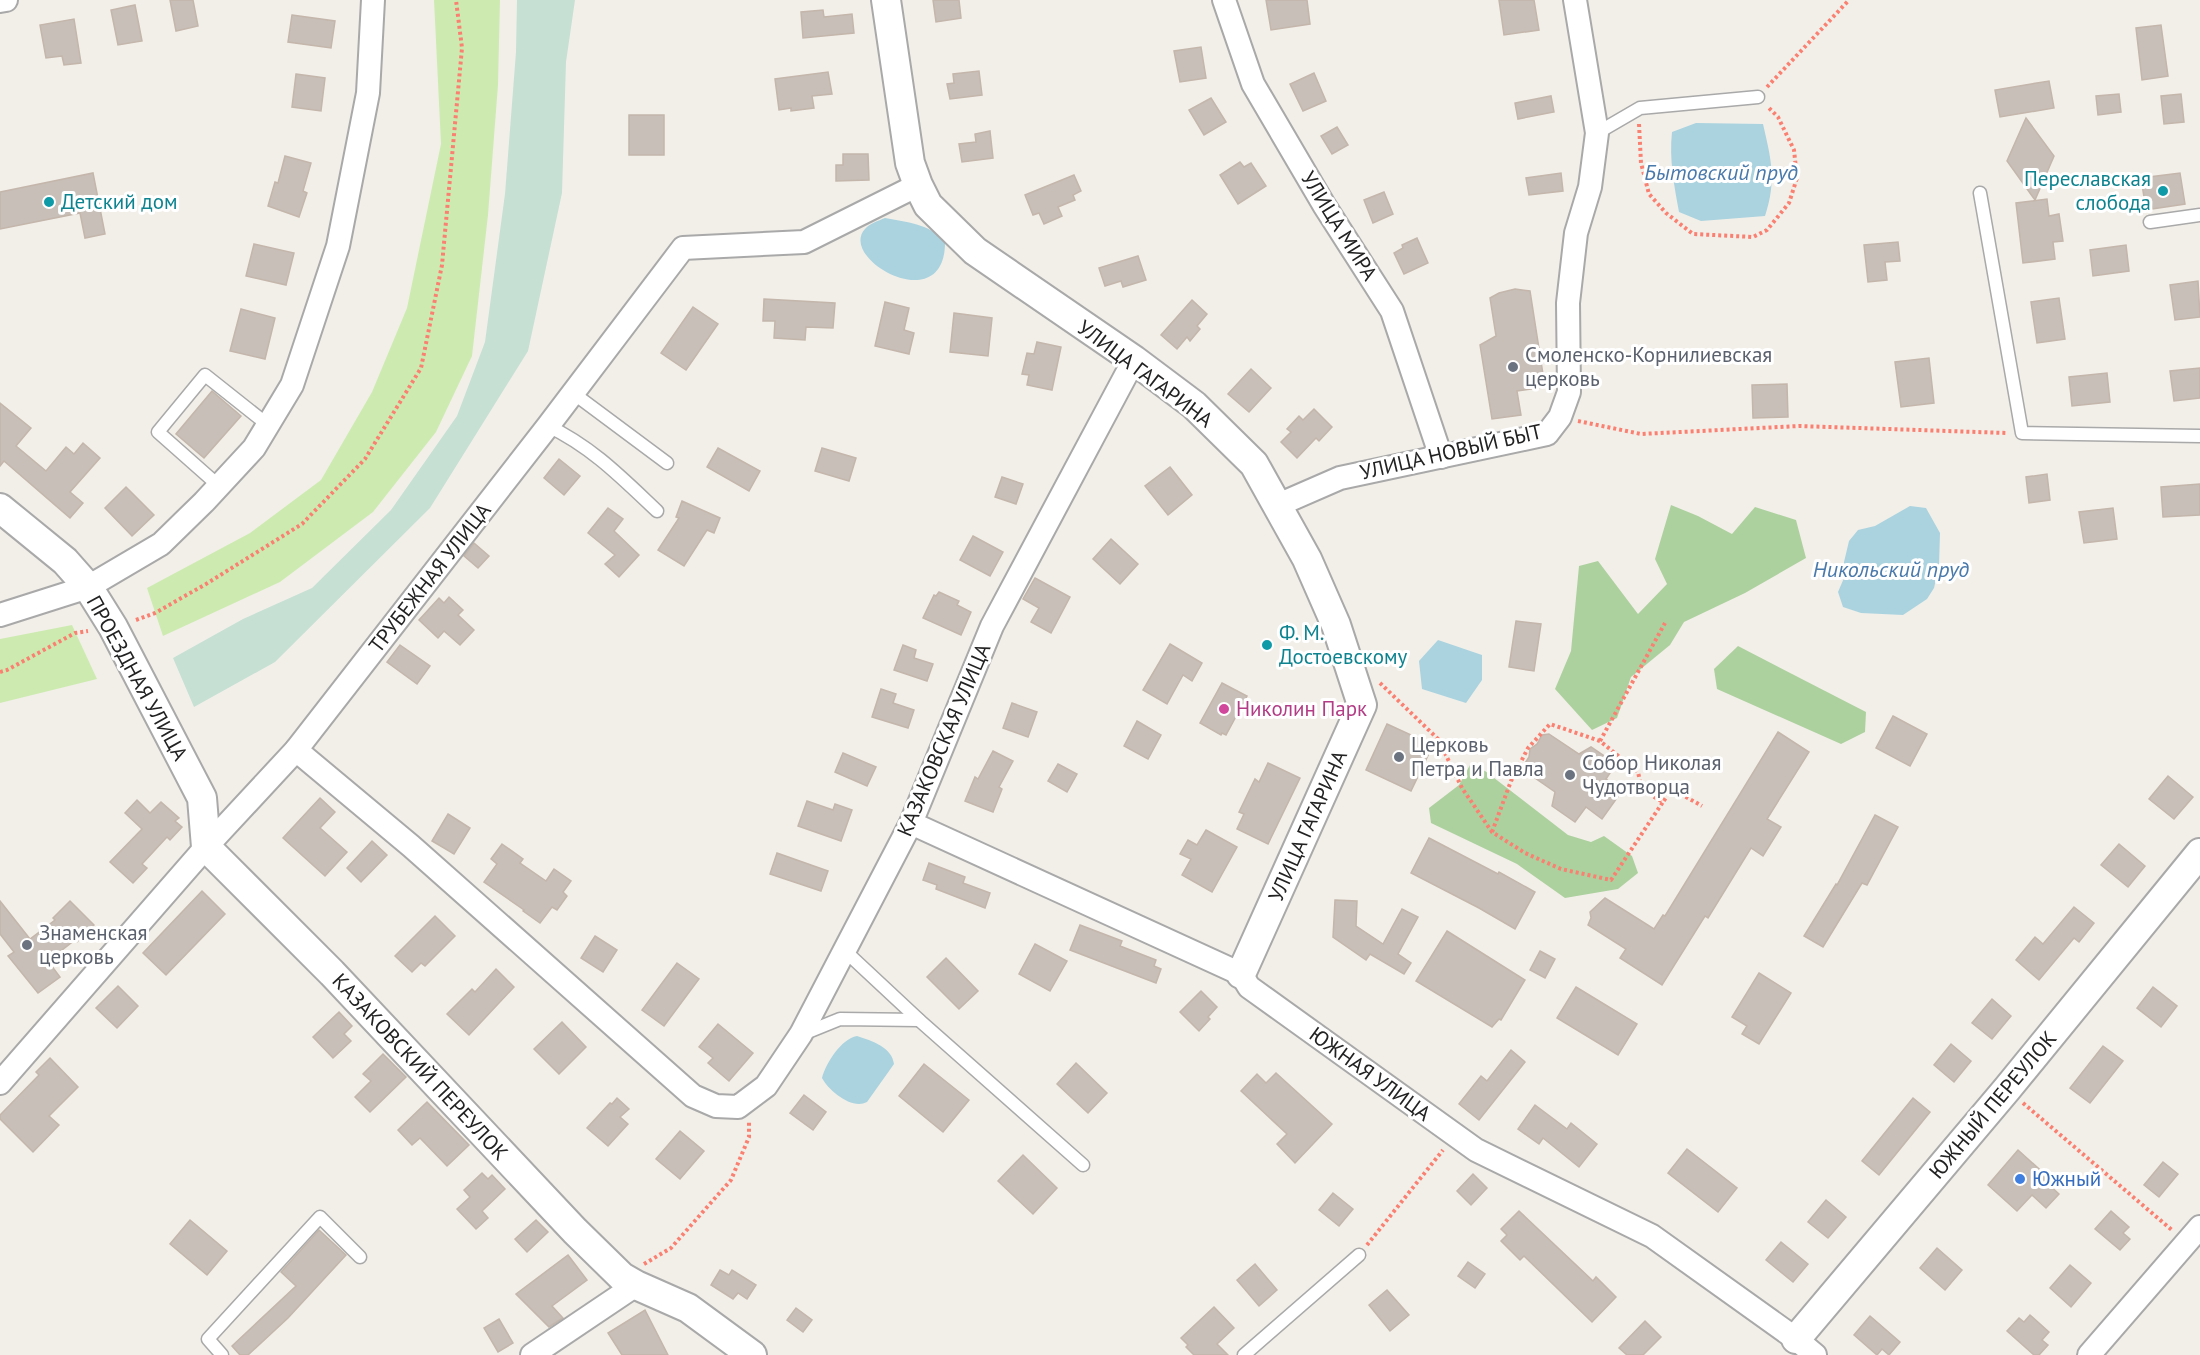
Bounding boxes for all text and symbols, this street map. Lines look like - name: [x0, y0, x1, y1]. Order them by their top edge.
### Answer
- water label: Бытовский пруд: [1644, 158, 1798, 186]
- place label: Переславская слобода: [2024, 165, 2151, 216]
- street label: УЛИЦА МИРА: [1295, 166, 1384, 286]
- marker: Переславская слобода: [2156, 184, 2170, 198]
- place label: Детский дом: [61, 188, 177, 215]
- marker: Детский дом: [42, 195, 56, 209]
- street label: УЛИЦА ГАГАРИНА: [1072, 314, 1219, 434]
- place label: Смоленско-Корнилиевская церковь: [1525, 341, 1772, 392]
- marker: Смоленско-Корнилиевская церковь: [1506, 360, 1520, 374]
- street label: УЛИЦА НОВЫЙ БЫТ: [1357, 417, 1545, 486]
- street label: ТРУБЕЖНАЯ УЛИЦА: [363, 497, 497, 658]
- water label: Никольский пруд: [1813, 555, 1969, 583]
- street label: ПРОЕЗДНАЯ УЛИЦА: [81, 590, 194, 766]
- place label: Ф. М. Достоевскому: [1279, 619, 1407, 670]
- marker: Ф. М. Достоевскому: [1260, 638, 1274, 652]
- street label: КАЗАКОВСКАЯ УЛИЦА: [891, 639, 997, 840]
- place label: Николин Парк: [1236, 695, 1367, 722]
- marker: Николин Парк: [1217, 702, 1231, 716]
- place label: Церковь Петра и Павла: [1411, 731, 1544, 782]
- street label: УЛИЦА ГАГАРИНА: [1262, 745, 1353, 906]
- place label: Собор Николая Чудотворца: [1582, 749, 1721, 800]
- marker: Церковь Петра и Павла: [1392, 750, 1406, 764]
- marker: Собор Николая Чудотворца: [1563, 768, 1577, 782]
- place label: Знаменская церковь: [39, 919, 148, 970]
- marker: Знаменская церковь: [20, 938, 34, 952]
- street label: КАЗАКОВСКИЙ ПЕРЕУЛОК: [327, 967, 514, 1166]
- street label: ЮЖНАЯ УЛИЦА: [1304, 1020, 1437, 1127]
- street label: ЮЖНЫЙ ПЕРЕУЛОК: [1923, 1025, 2062, 1184]
- place label: Южный: [2032, 1165, 2101, 1192]
- marker: Южный: [2013, 1172, 2027, 1186]

